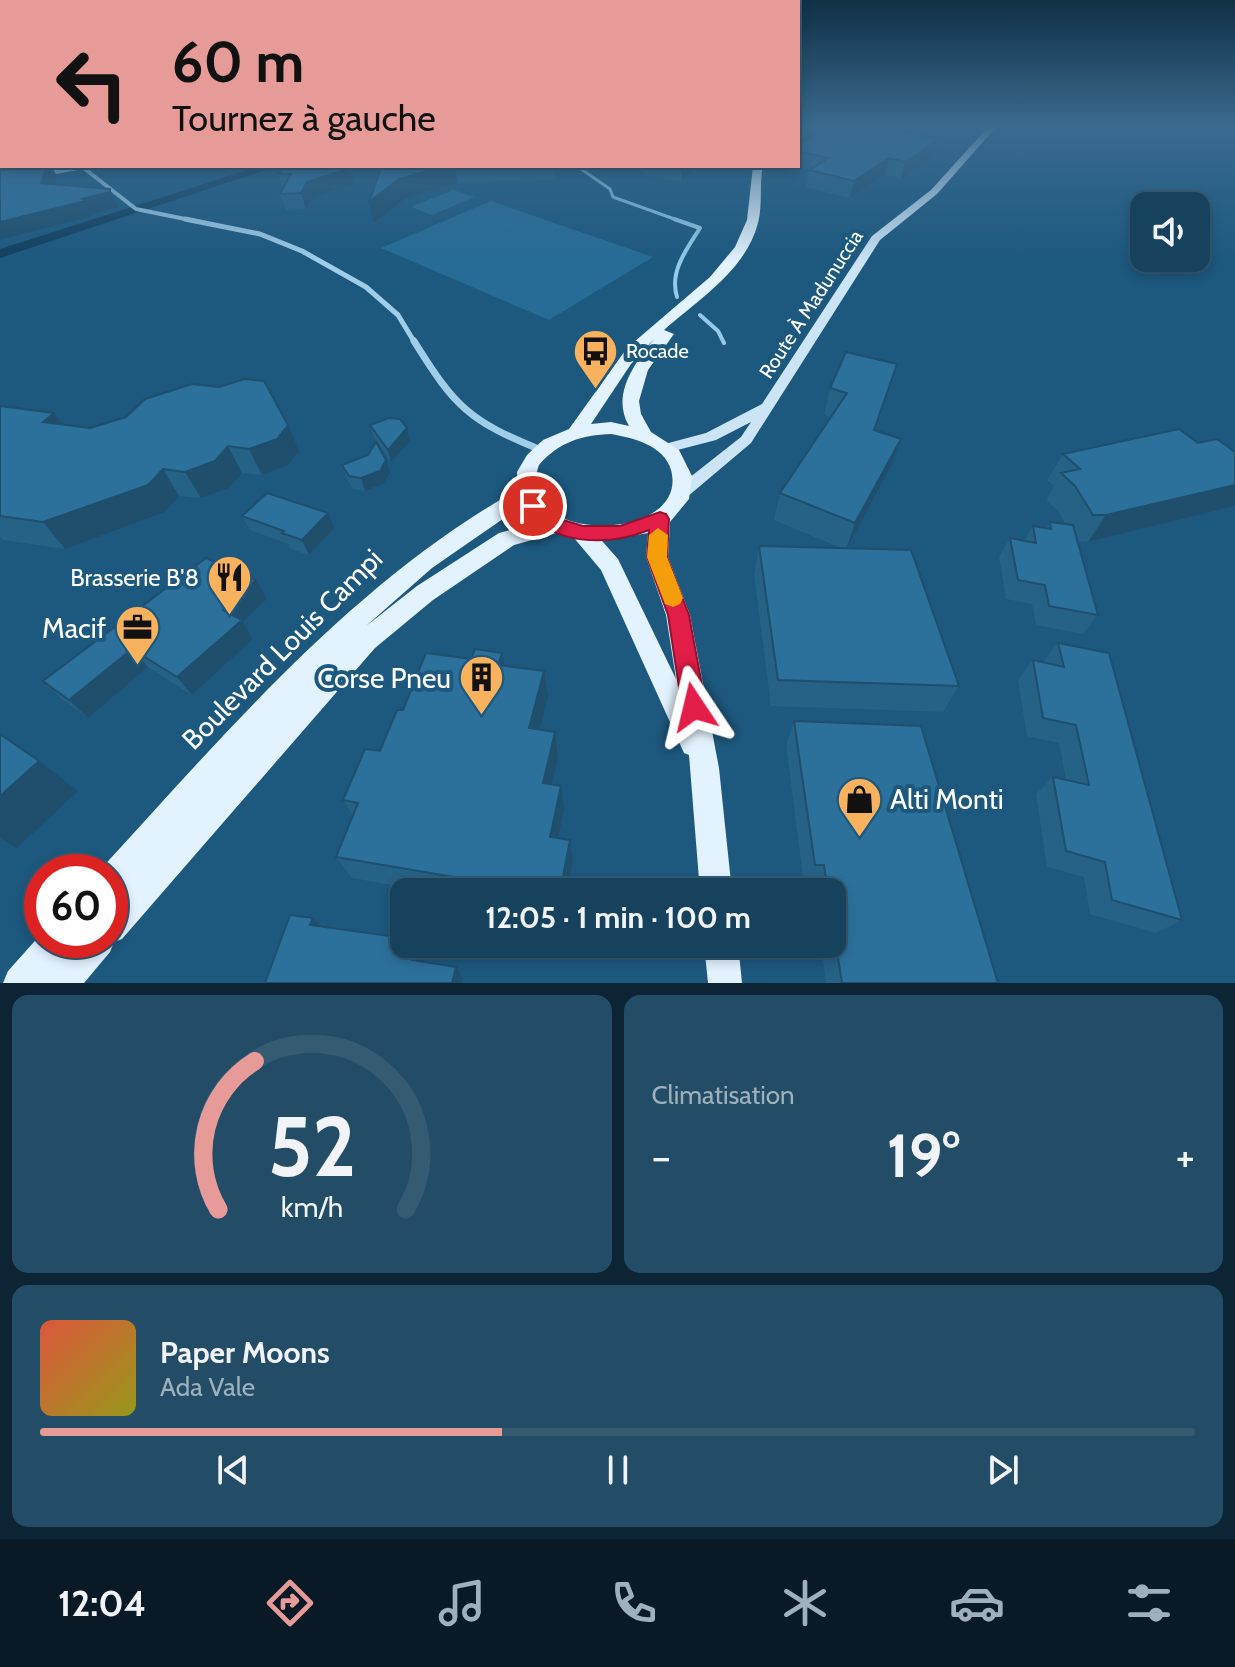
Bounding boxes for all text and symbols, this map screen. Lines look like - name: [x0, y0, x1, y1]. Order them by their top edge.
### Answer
- text: 60 m: [172, 28, 304, 96]
- icon: left: [40, 32, 144, 136]
- text: Tournez à gauche: [172, 96, 436, 140]
- map controls: [1130, 192, 1210, 272]
- button: sound: [1130, 192, 1210, 272]
- street label: Route À Madunuccia: [754, 225, 868, 383]
- bus stop icon: Rocade: [571, 327, 619, 390]
- place label: Rocade: [626, 339, 689, 363]
- pin: [499, 472, 567, 540]
- icon: arrive: [511, 484, 555, 528]
- street label: Boulevard Louis Campi: [175, 542, 389, 756]
- restaurant icon: Brasserie B'8: [206, 553, 254, 616]
- place label: Brasserie B'8: [70, 563, 199, 592]
- office icon: Macif: [113, 604, 161, 667]
- place label: Macif: [42, 611, 106, 645]
- building icon: Corse Pneu: [458, 654, 506, 717]
- place label: Corse Pneu: [317, 661, 451, 695]
- position arrow: [652, 665, 736, 749]
- shop icon: Alti Monti: [835, 775, 883, 838]
- place label: Alti Monti: [890, 782, 1004, 816]
- speed limit sign: 60: [24, 854, 128, 958]
- text: 12:05 · 1 min · 100 m: [485, 899, 751, 936]
- text: Climatisation: [652, 1079, 795, 1111]
- text: 52: [267, 1096, 356, 1197]
- text: 19°: [887, 1119, 960, 1192]
- text: −: [652, 1130, 671, 1183]
- text: +: [1176, 1130, 1195, 1183]
- text: km/h: [280, 1189, 343, 1224]
- text: Paper Moons: [160, 1334, 330, 1371]
- text: Ada Vale: [160, 1371, 255, 1403]
- icon: previous: [211, 1448, 255, 1492]
- icon: pause: [596, 1448, 640, 1492]
- icon: next: [981, 1448, 1025, 1492]
- icon: directions: [262, 1575, 318, 1631]
- icon: music: [434, 1575, 490, 1631]
- icon: phone: [606, 1575, 662, 1631]
- icon: climate: [777, 1575, 833, 1631]
- icon: car: [949, 1575, 1005, 1631]
- icon: filters: [1121, 1575, 1177, 1631]
- text: 12:04: [58, 1581, 146, 1625]

